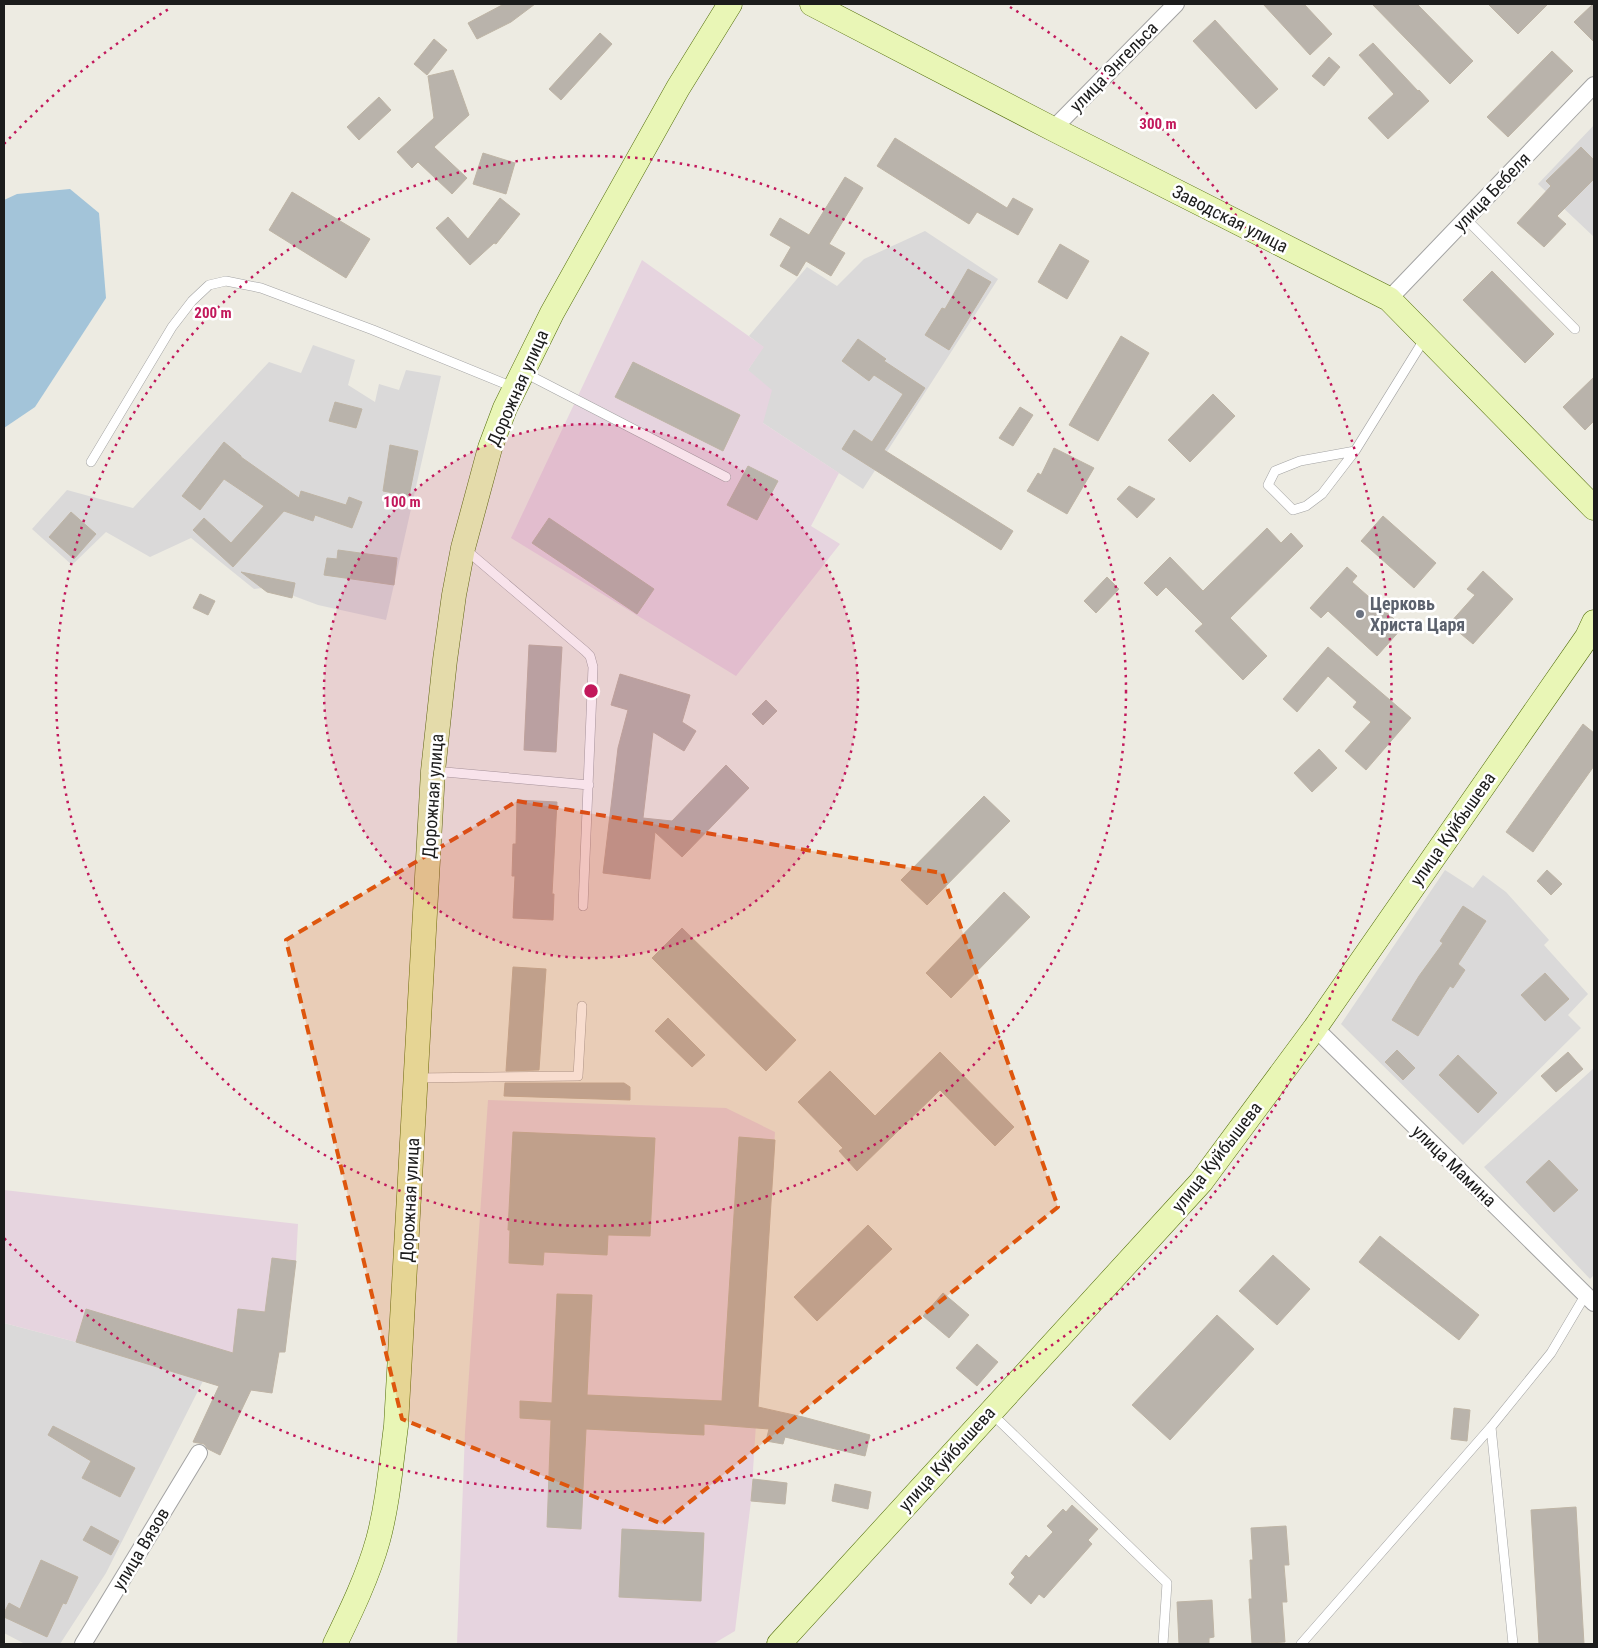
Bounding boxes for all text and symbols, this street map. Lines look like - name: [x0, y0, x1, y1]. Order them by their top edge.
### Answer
- street label: улица Энгельса: [1065, 17, 1162, 116]
- text: 300 m: [1139, 115, 1177, 133]
- street label: улица Бебеля: [1449, 148, 1534, 235]
- street label: Заводская улица: [1169, 180, 1292, 257]
- text: 200 m: [194, 304, 232, 322]
- street label: Дорожная улица: [483, 327, 552, 449]
- text: 100 m: [383, 493, 421, 511]
- place label: Церковь Христа Царя: [1370, 593, 1465, 635]
- marker: Церковь Христа Царя: [1354, 608, 1366, 620]
- centre of rings: [582, 682, 600, 700]
- street label: Дорожная улица: [418, 733, 447, 859]
- street label: улица Куйбышева: [1406, 768, 1500, 890]
- street label: улица Куйбышева: [1167, 1097, 1266, 1216]
- street label: улица Мамина: [1408, 1120, 1501, 1211]
- street label: Дорожная улица: [396, 1137, 423, 1263]
- street label: улица Куйбышева: [894, 1402, 999, 1515]
- street label: улица Вязов: [108, 1504, 173, 1594]

